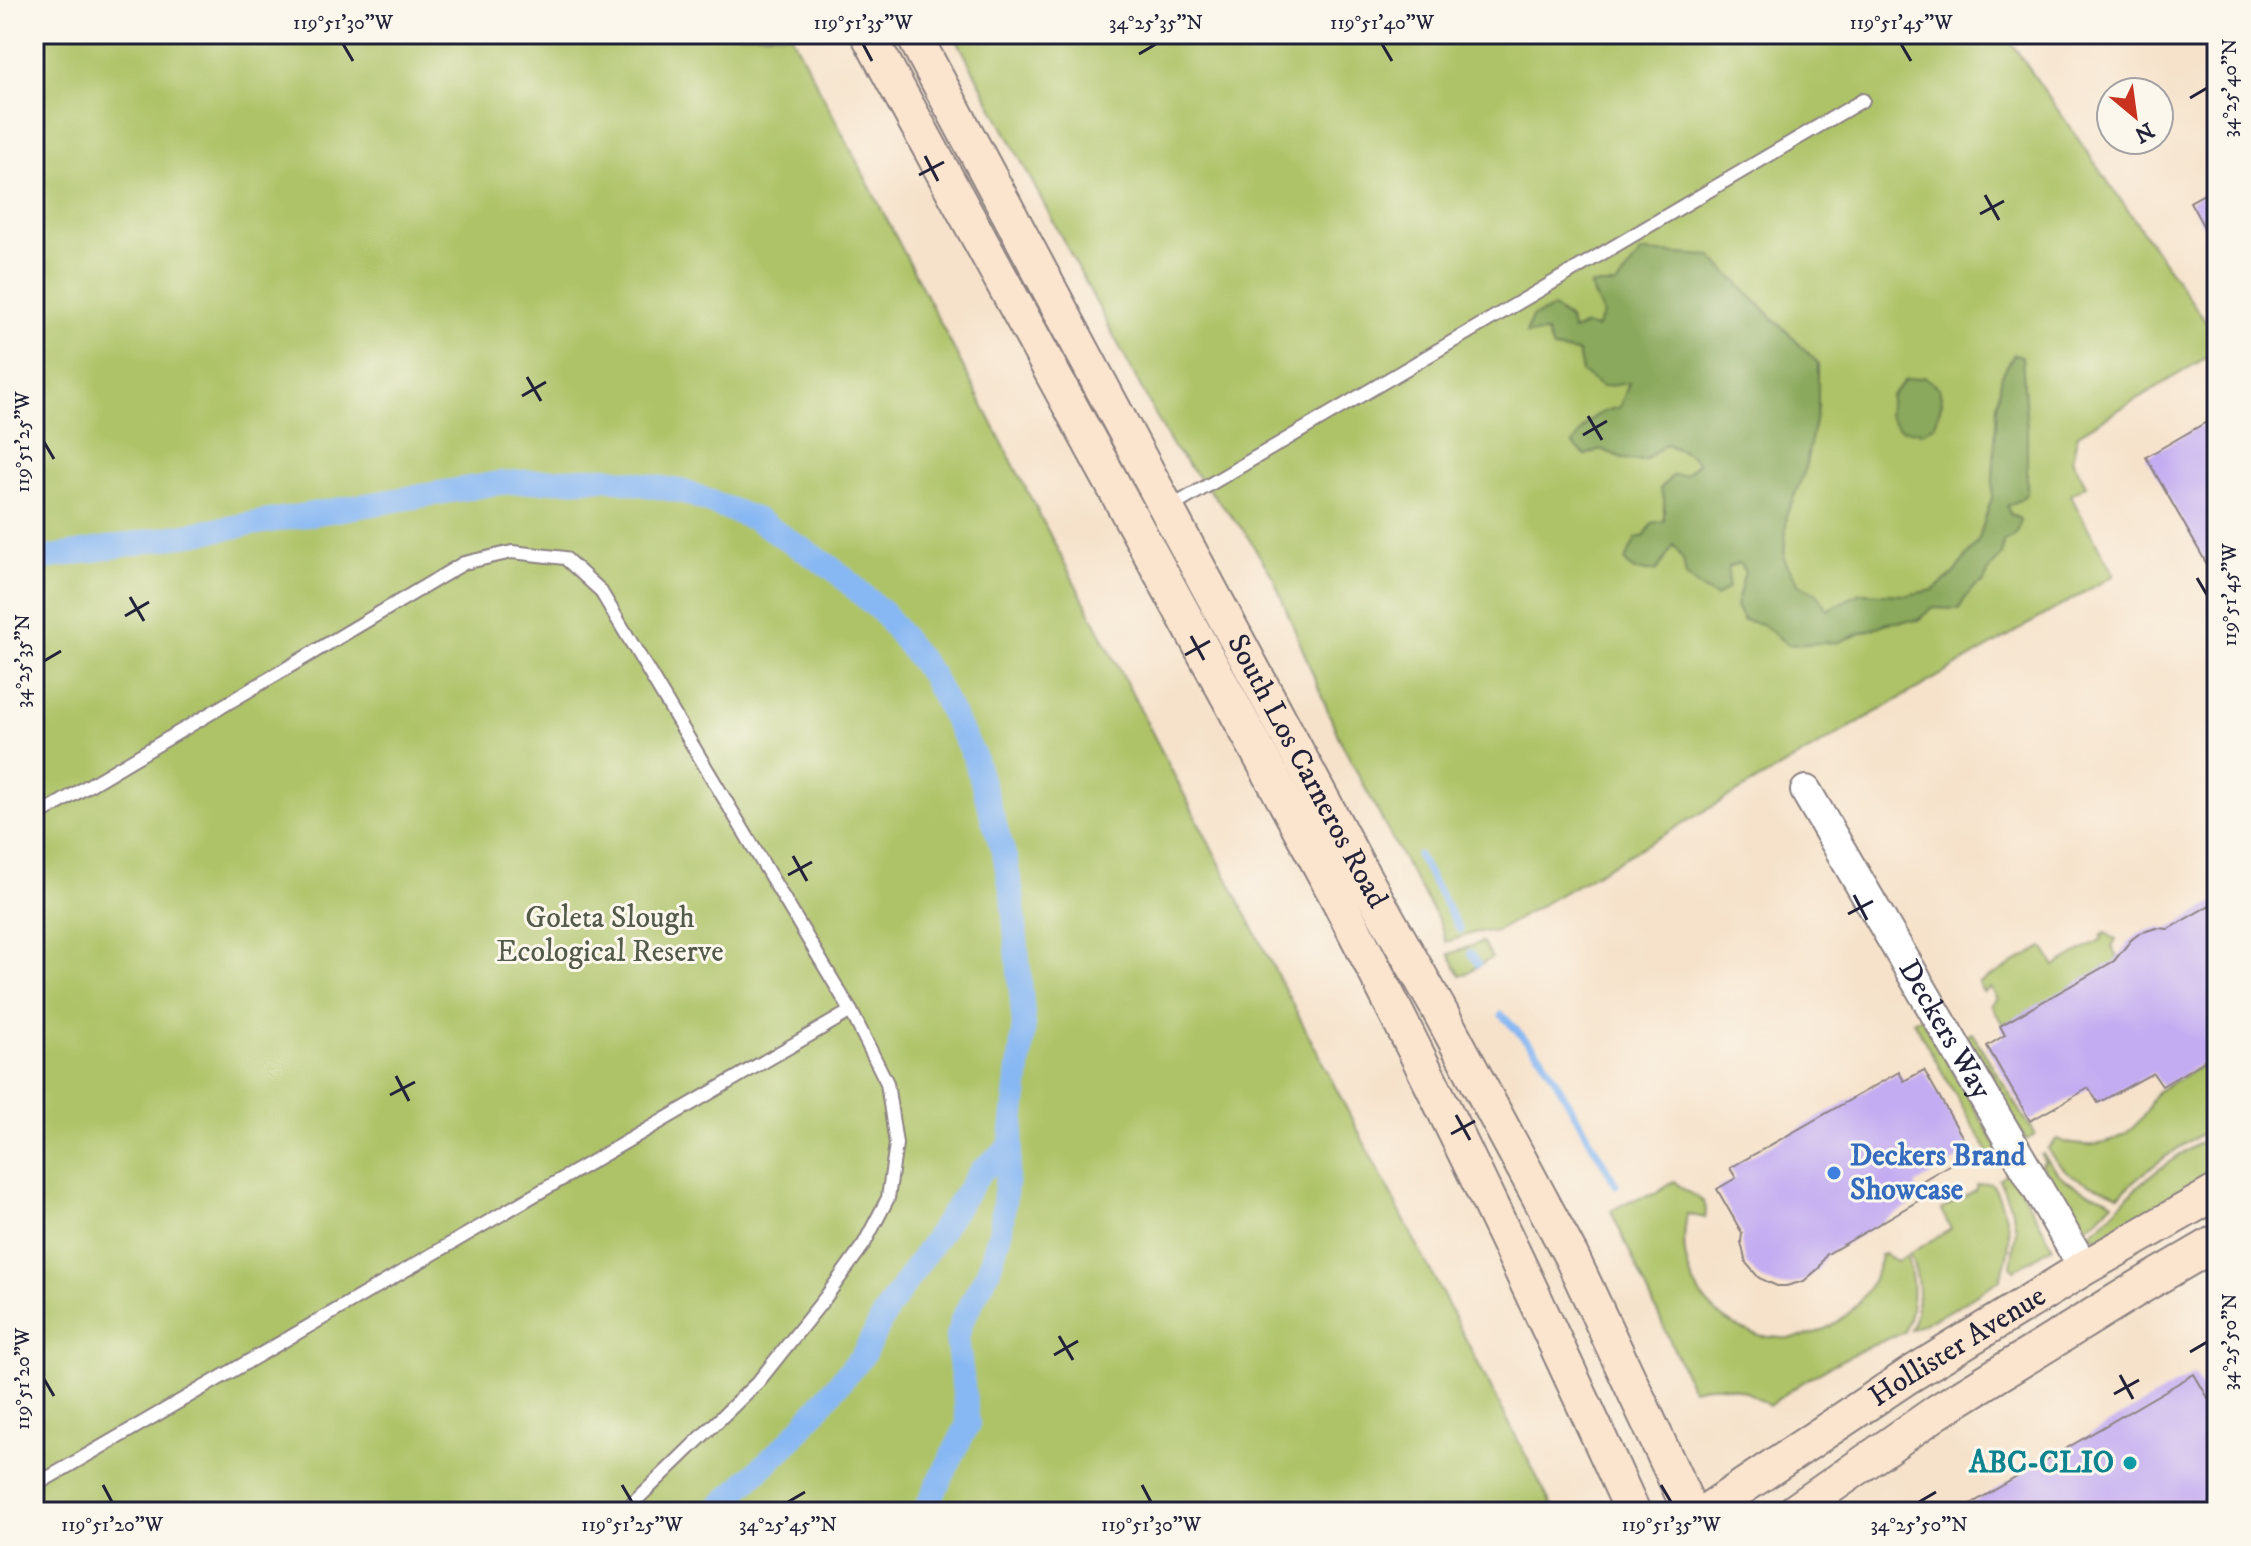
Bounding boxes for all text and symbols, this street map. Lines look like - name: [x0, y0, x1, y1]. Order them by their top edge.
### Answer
- text: 119°51'30"W: [293, 11, 394, 36]
- text: 119°51'35"W: [813, 11, 913, 36]
- text: 34°25'35"N: [1109, 11, 1203, 36]
- text: 119°51'40"W: [1330, 11, 1435, 36]
- text: 119°51'45"W: [1850, 11, 1953, 36]
- text: 34°25'40"N: [2218, 39, 2243, 137]
- north arrow: [2095, 76, 2175, 156]
- text: N: [2130, 116, 2158, 148]
- text: 119°51'25"W: [11, 391, 36, 493]
- text: 119°51'45"W: [2218, 543, 2243, 646]
- text: 34°25'35"N: [11, 614, 36, 708]
- street label: South Los Carneros Road: [1219, 628, 1396, 915]
- park label: Goleta Slough Ecological Reserve: [496, 900, 724, 971]
- street label: Deckers Way: [1890, 953, 2000, 1106]
- place label: Deckers Brand Showcase: [1850, 1138, 2027, 1209]
- marker: Deckers Brand Showcase: [1825, 1164, 1843, 1182]
- street label: Hollister Avenue: [1862, 1277, 2053, 1415]
- text: 34°25'50"N: [2218, 1293, 2243, 1391]
- text: 119°51'20"W: [11, 1327, 36, 1430]
- place label: ABC-CLIO: [1968, 1445, 2114, 1482]
- marker: ABC-CLIO: [2121, 1454, 2139, 1472]
- text: 119°51'20"W: [61, 1513, 164, 1538]
- text: 119°51'25"W: [581, 1513, 683, 1538]
- text: 34°25'45"N: [739, 1513, 837, 1538]
- text: 119°51'30"W: [1101, 1513, 1202, 1538]
- text: 119°51'35"W: [1621, 1513, 1721, 1538]
- text: 34°25'50"N: [1870, 1513, 1968, 1538]

